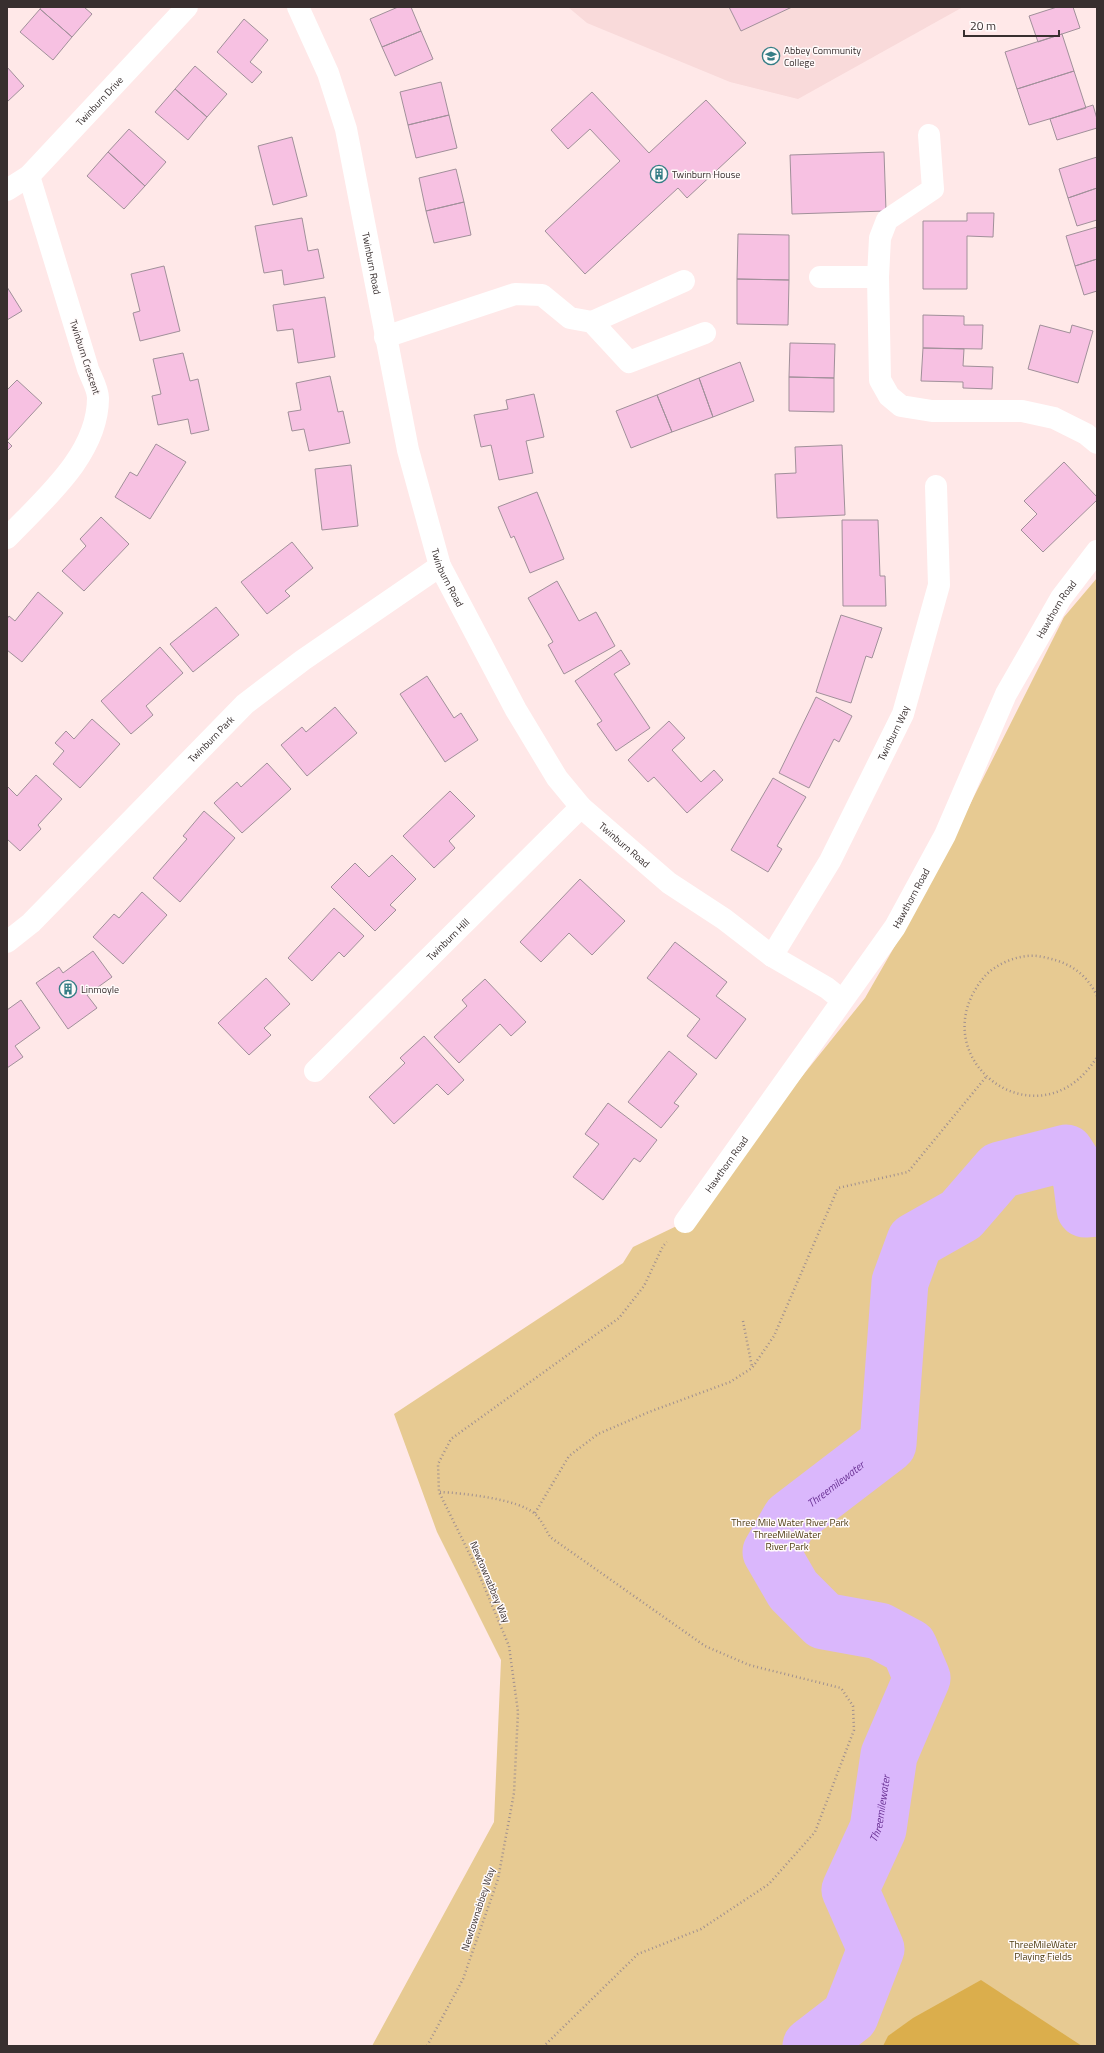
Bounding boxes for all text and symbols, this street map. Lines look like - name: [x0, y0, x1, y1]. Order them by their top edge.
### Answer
- scale bar: [964, 12, 1059, 38]
- text: 20 m: [970, 16, 996, 35]
- place label: Abbey Community College: [784, 43, 861, 70]
- school or university icon: Abbey Community College: [761, 46, 781, 66]
- street label: Twinburn Drive: [72, 73, 126, 129]
- building icon: Twinburn House: [649, 164, 669, 184]
- place label: Twinburn House: [672, 167, 740, 182]
- street label: Twinburn Road: [359, 231, 385, 296]
- street label: Twinburn Crescent: [66, 318, 104, 397]
- street label: Twinburn Road: [428, 547, 468, 609]
- street label: Hawthorn Road: [1032, 577, 1080, 641]
- street label: Twinburn Way: [873, 704, 913, 763]
- street label: Twinburn Park: [184, 712, 238, 766]
- street label: Twinburn Road: [596, 818, 653, 871]
- street label: Hawthorn Road: [888, 865, 933, 931]
- street label: Twinburn Hill: [423, 915, 473, 964]
- building icon: Linmoyle: [58, 979, 78, 999]
- place label: Linmoyle: [81, 982, 119, 997]
- street label: Hawthorn Road: [701, 1133, 752, 1196]
- water label: Threemilewater: [804, 1456, 869, 1511]
- park label: Three Mile Water River Park: [731, 1515, 849, 1530]
- park label: ThreeMileWater River Park: [753, 1527, 821, 1554]
- street label: Newtownabbey Way: [466, 1539, 514, 1625]
- water label: Threemilewater: [865, 1773, 894, 1845]
- street label: Newtownabbey Way: [457, 1865, 499, 1953]
- park label: ThreeMileWater Playing Fields: [1009, 1937, 1077, 1964]

